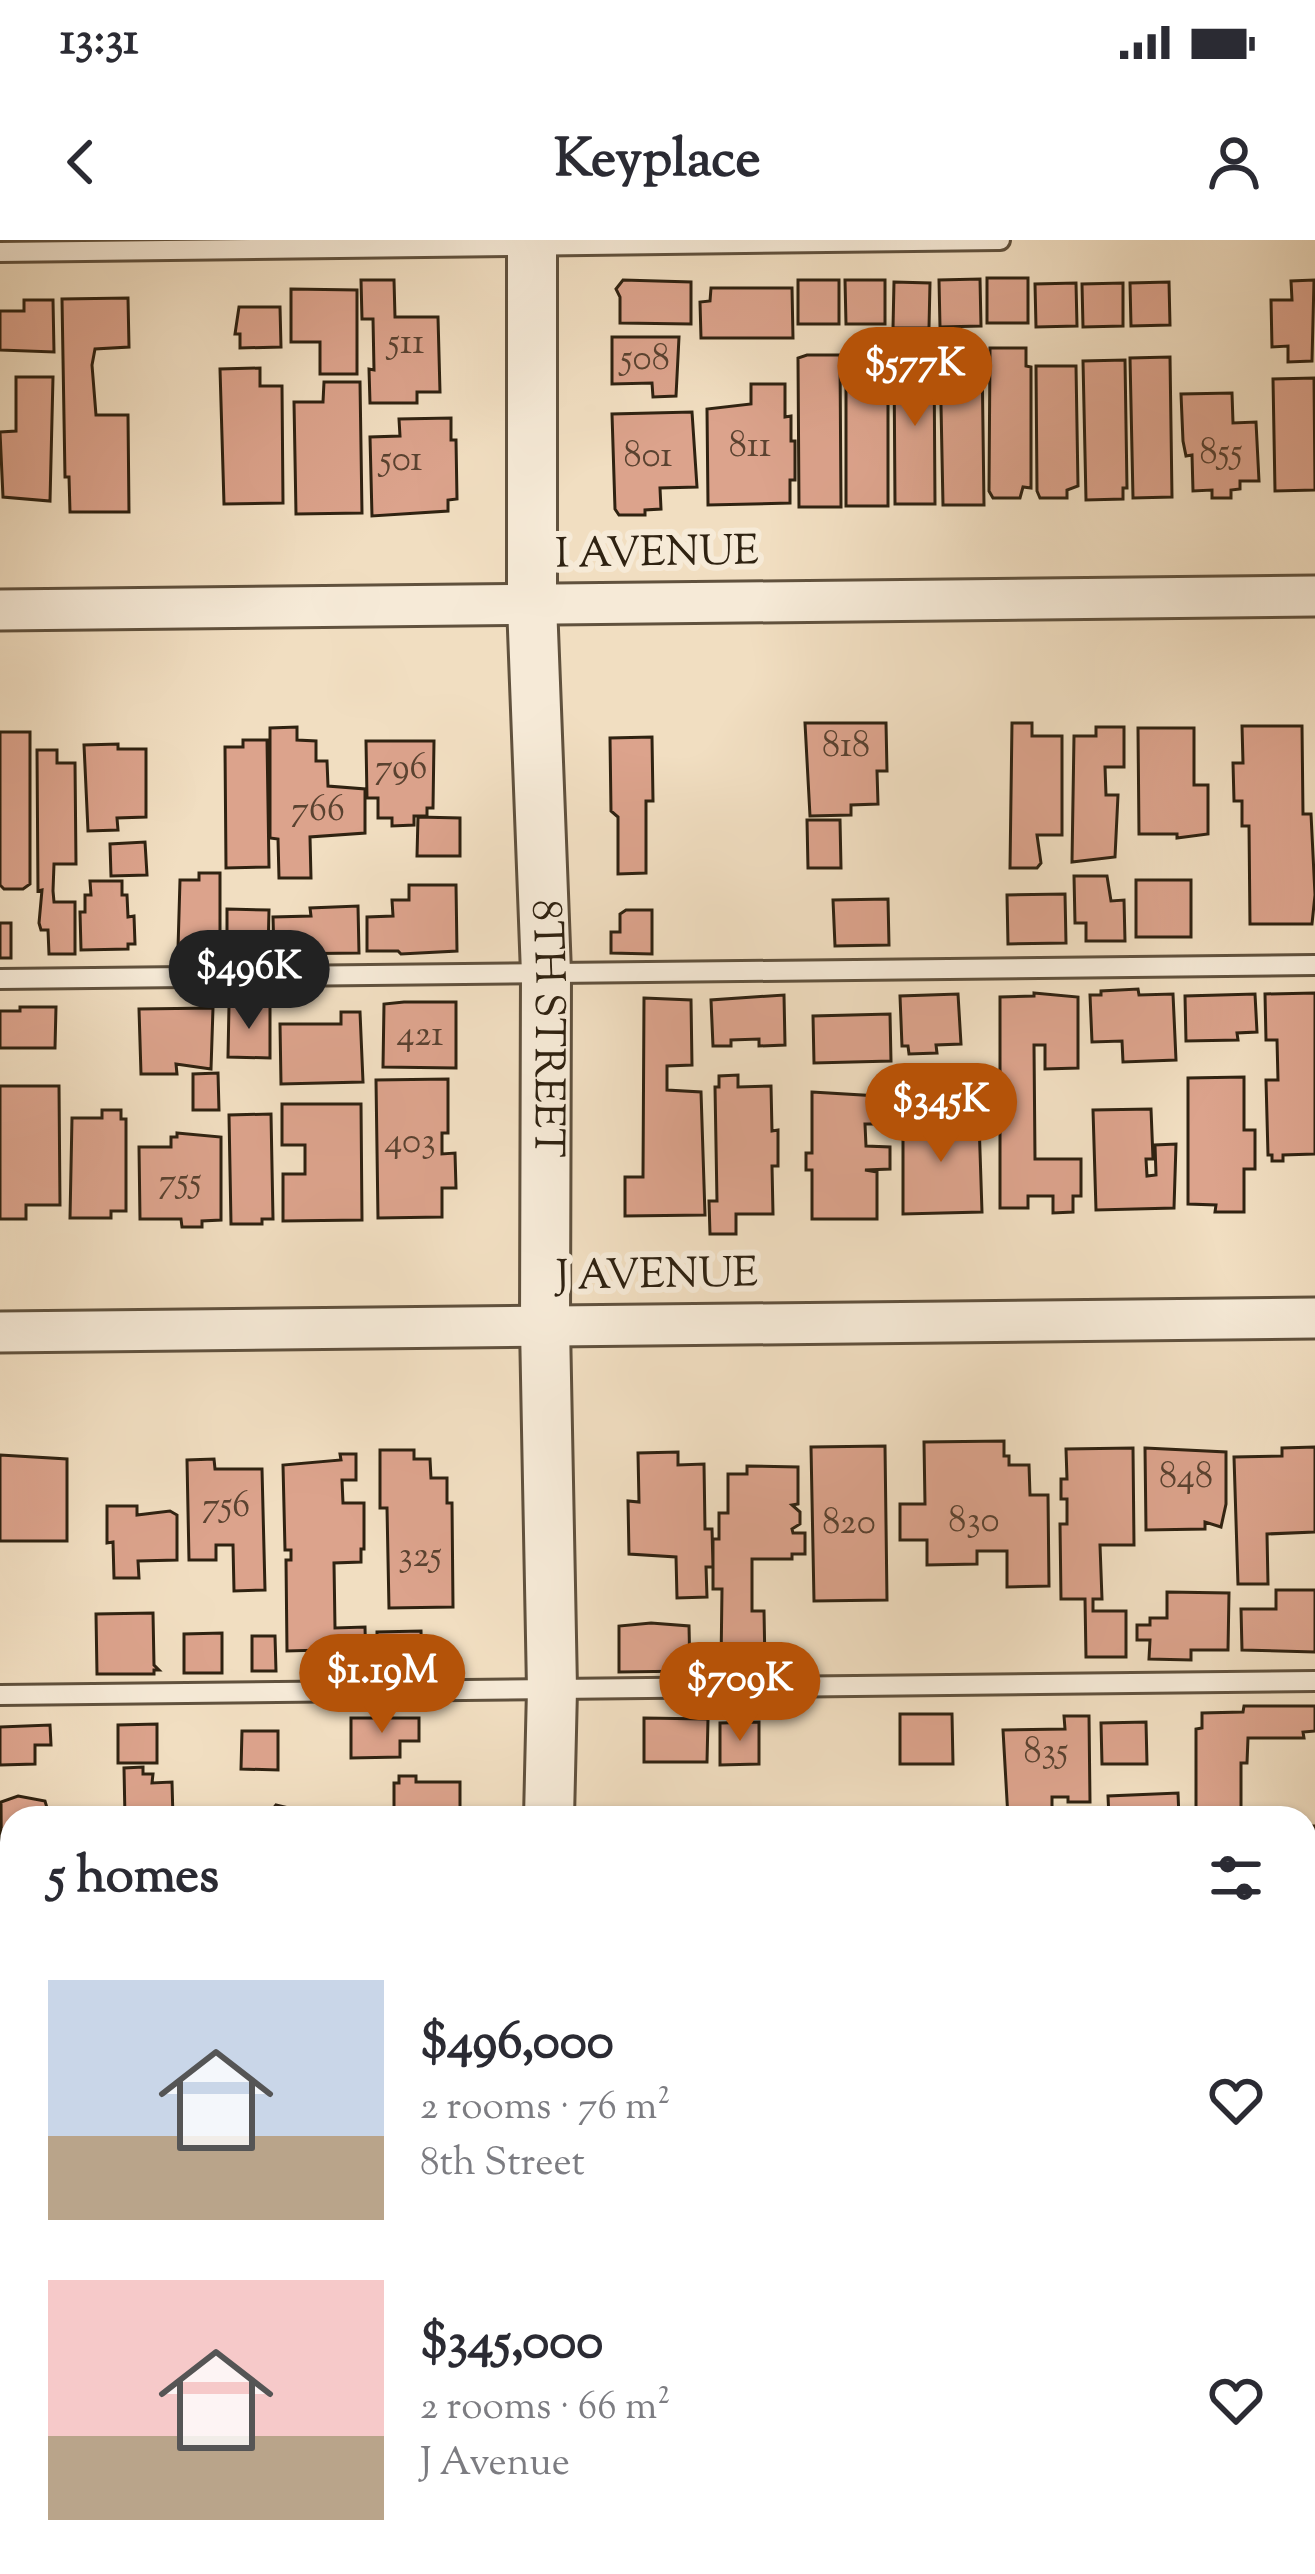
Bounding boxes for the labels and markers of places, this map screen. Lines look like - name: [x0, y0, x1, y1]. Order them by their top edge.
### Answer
- pin: $577K: [831, 327, 999, 429]
- pin: $496K: [165, 930, 333, 1032]
- pin: $345K: [857, 1063, 1025, 1165]
- pin: $1.19M: [284, 1634, 480, 1736]
- pin: $709K: [656, 1642, 824, 1744]

